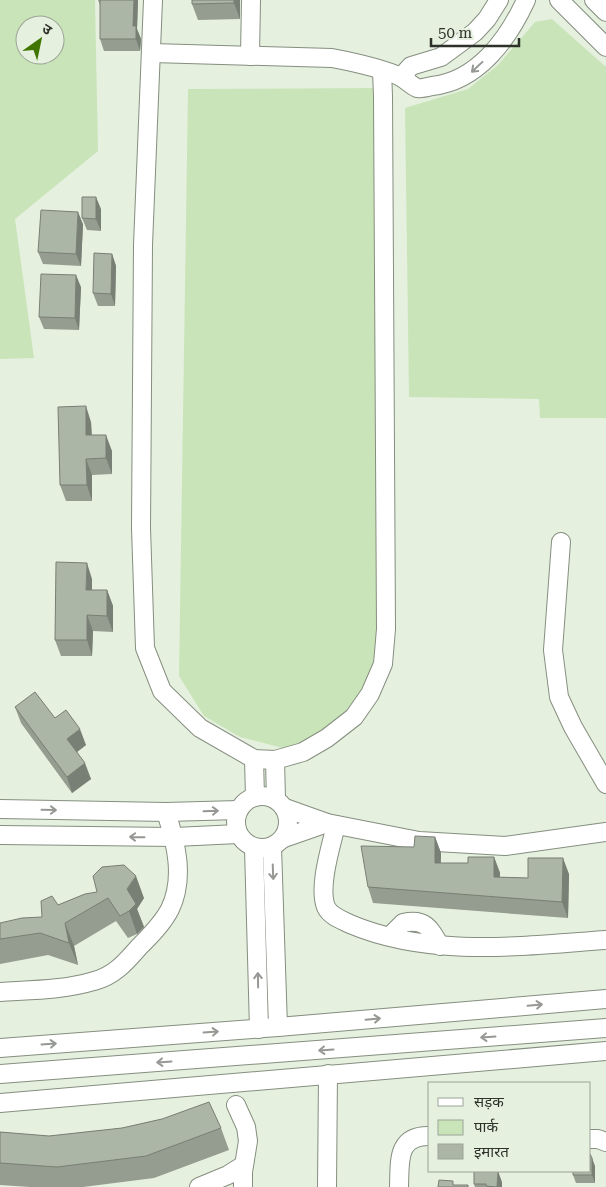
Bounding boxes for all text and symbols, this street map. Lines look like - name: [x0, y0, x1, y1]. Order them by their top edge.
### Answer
- north arrow: [15, 15, 65, 65]
- scale bar: [431, 15, 518, 47]
- text: उ: [39, 20, 56, 38]
- text: 50 m: [438, 24, 473, 42]
- one-way arrow: [471, 61, 484, 73]
- one-way arrow: [40, 805, 56, 815]
- one-way arrow: [202, 806, 219, 816]
- one-way arrow: [129, 832, 146, 842]
- one-way arrow: [268, 864, 277, 880]
- one-way arrow: [253, 972, 262, 988]
- one-way arrow: [526, 1000, 542, 1010]
- one-way arrow: [364, 1014, 380, 1024]
- one-way arrow: [202, 1028, 218, 1037]
- one-way arrow: [480, 1032, 496, 1042]
- one-way arrow: [40, 1040, 56, 1049]
- one-way arrow: [318, 1045, 334, 1054]
- one-way arrow: [156, 1058, 172, 1067]
- legend: [428, 1082, 591, 1172]
- text: सड़क: [474, 1093, 504, 1111]
- text: पार्क: [474, 1118, 498, 1136]
- text: इमारत: [474, 1143, 509, 1161]

